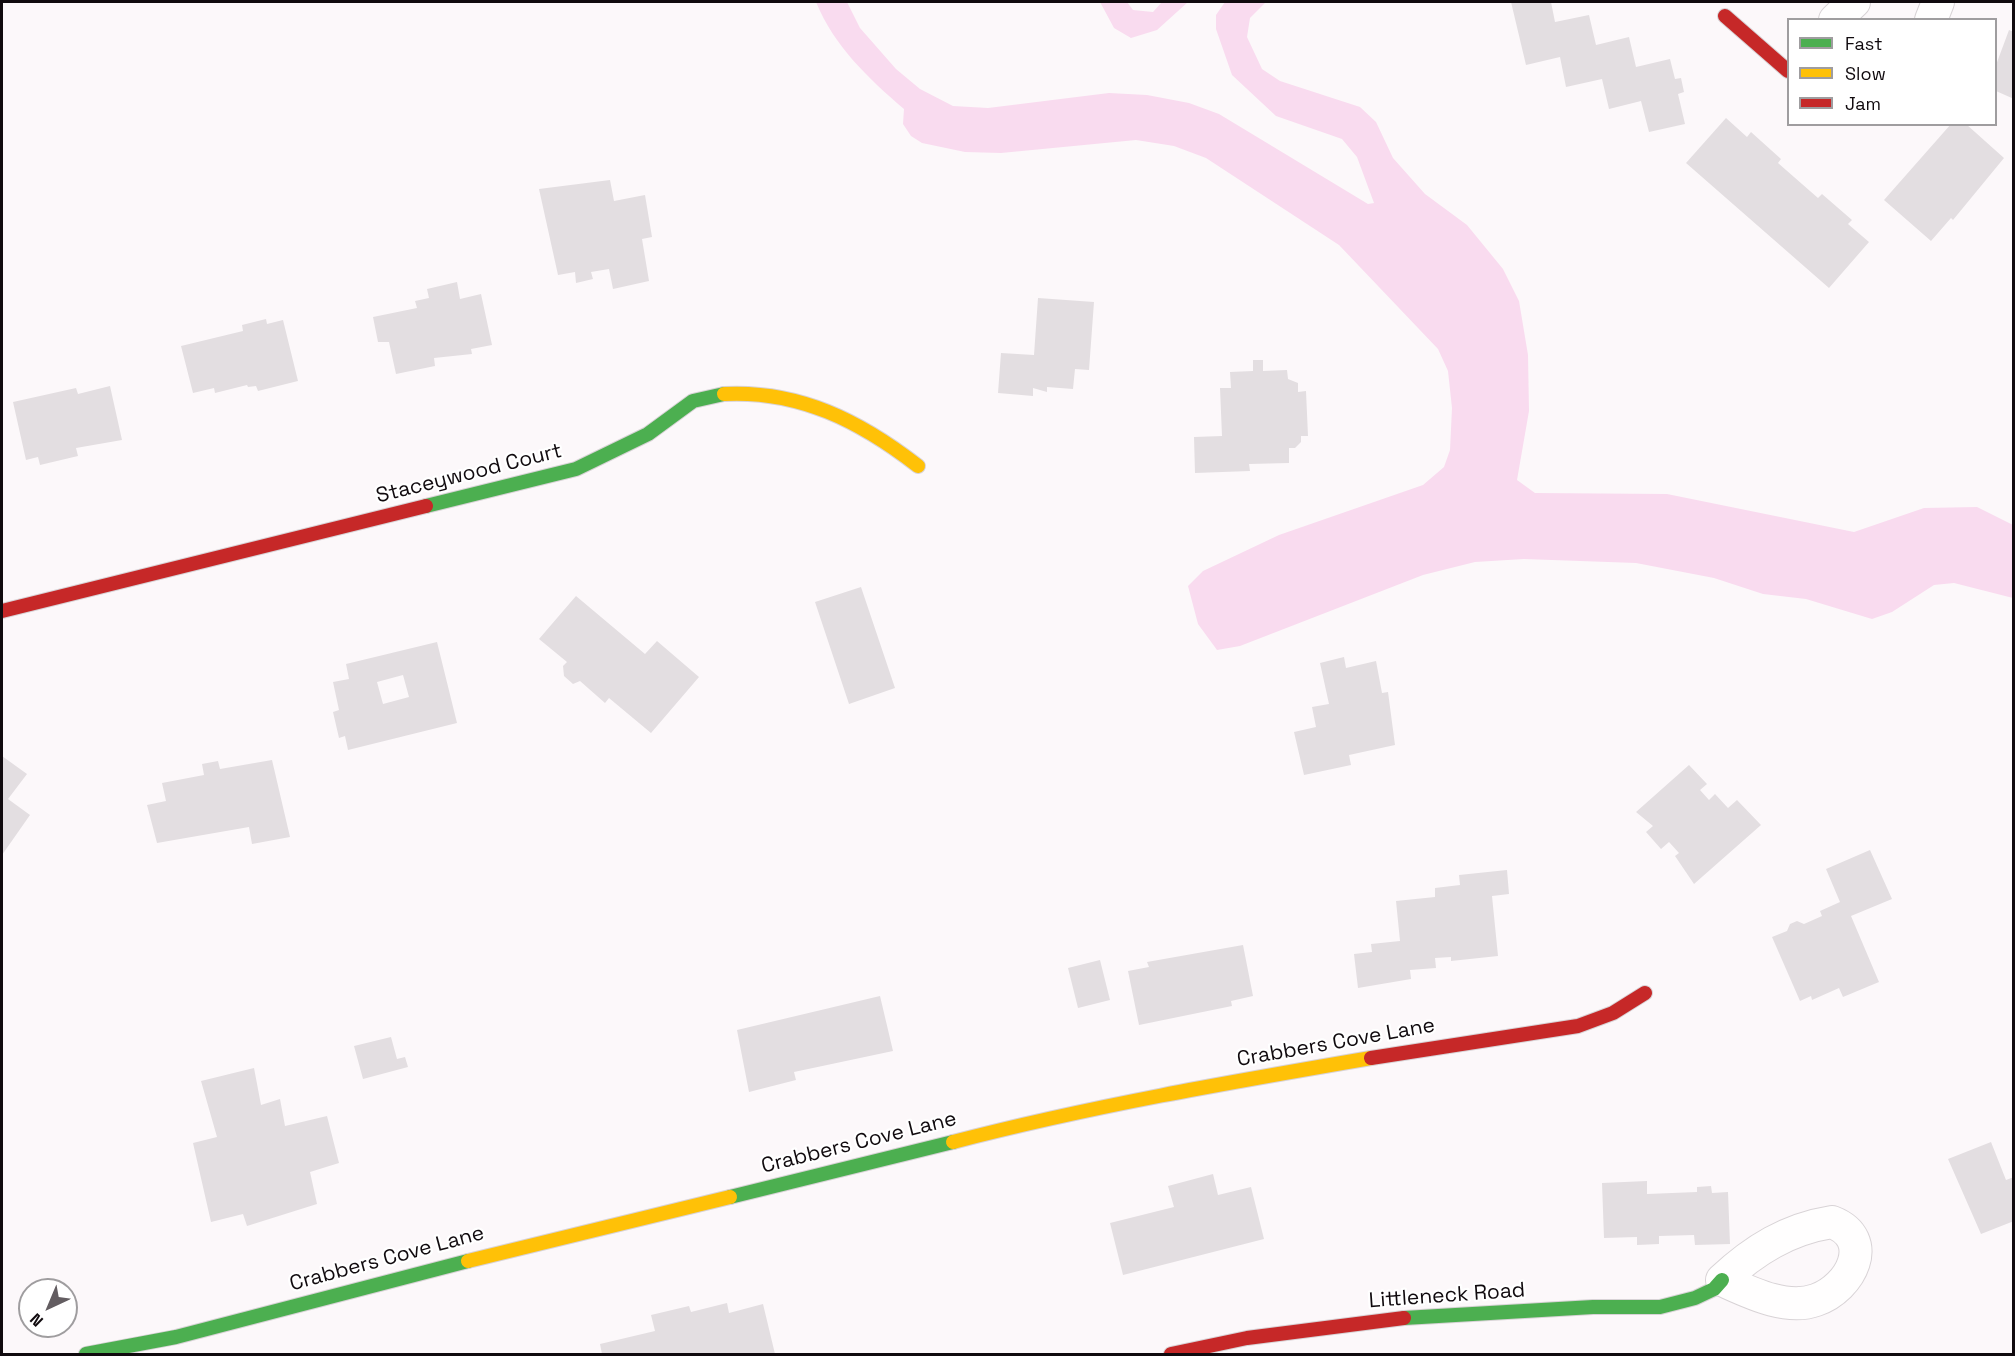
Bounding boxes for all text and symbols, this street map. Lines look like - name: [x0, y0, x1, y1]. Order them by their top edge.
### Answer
- legend: [1787, 18, 1997, 126]
- text: Fast: [1845, 32, 1882, 55]
- text: Slow: [1845, 62, 1886, 85]
- text: Jam: [1845, 92, 1881, 115]
- street label: Staceywood Court: [374, 439, 564, 509]
- street label: Crabbers Cove Lane: [1235, 1013, 1437, 1073]
- street label: Crabbers Cove Lane: [759, 1107, 959, 1179]
- street label: Crabbers Cove Lane: [287, 1221, 487, 1297]
- north arrow: [18, 1278, 78, 1338]
- street label: Littleneck Road: [1368, 1278, 1526, 1314]
- text: N: [25, 1309, 48, 1331]

